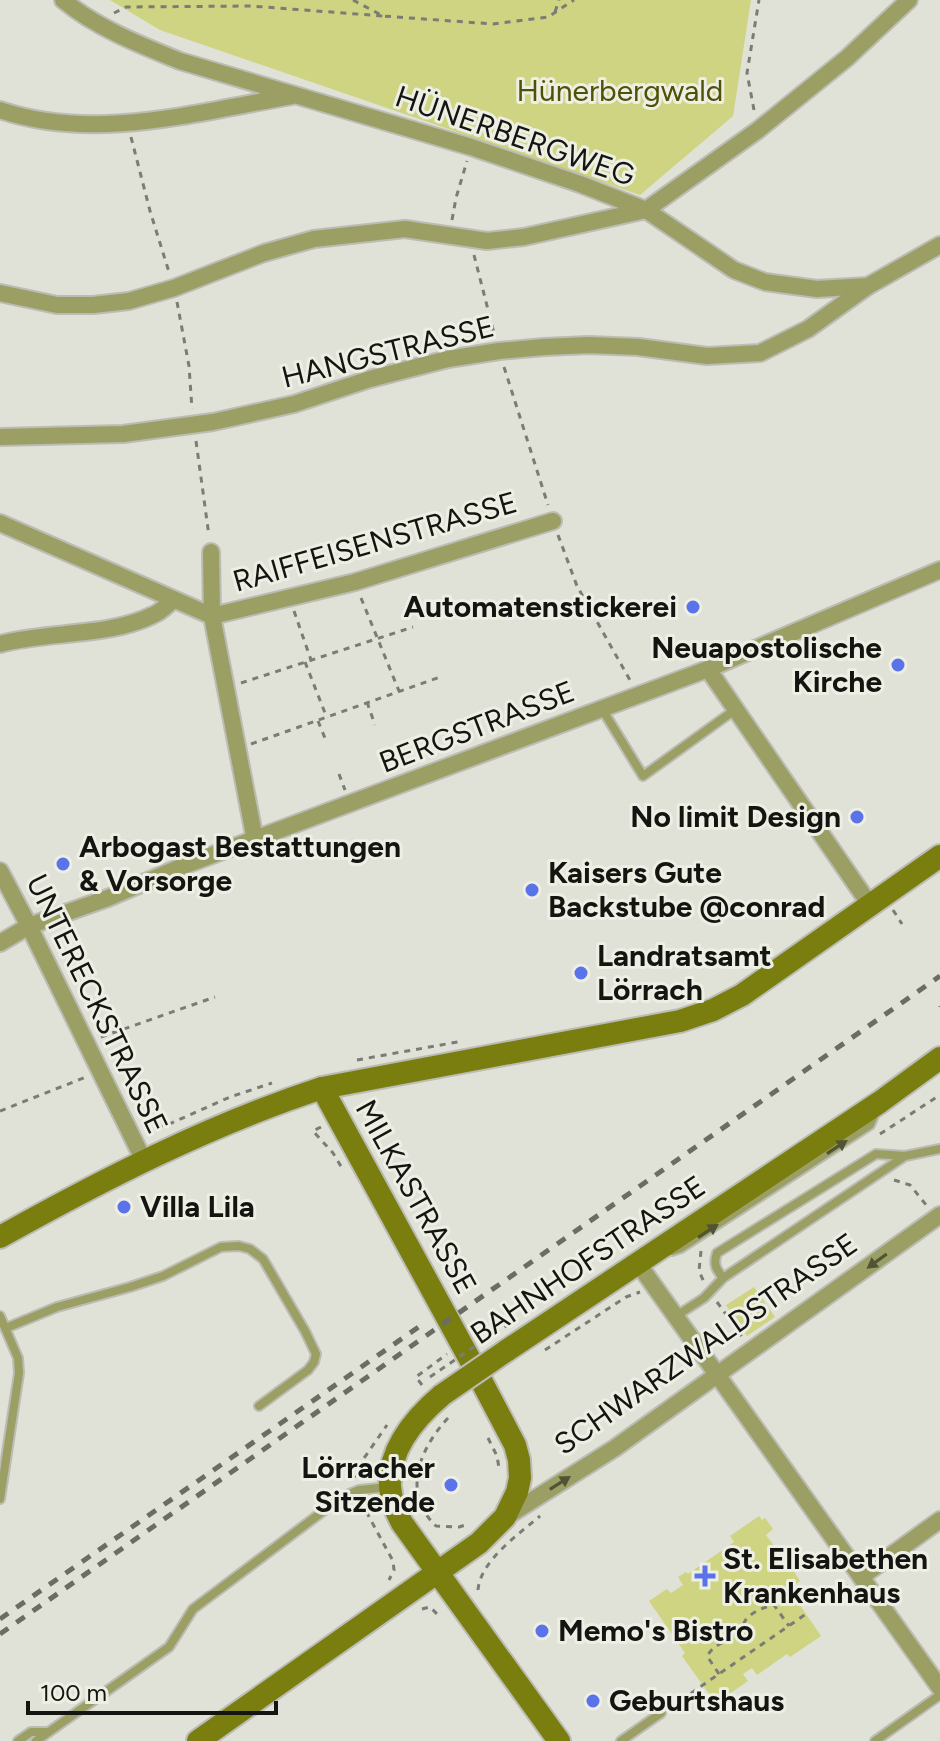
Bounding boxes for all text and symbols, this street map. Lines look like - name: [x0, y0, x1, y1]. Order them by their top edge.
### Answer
- park label: Hünerbergwald: [517, 72, 723, 109]
- street label: HÜNERBERGWEG: [391, 77, 640, 194]
- street label: HANGSTRASSE: [278, 307, 498, 396]
- street label: RAIFFEISENSTRASSE: [229, 483, 521, 600]
- place label: Automatenstickerei: [404, 588, 677, 625]
- marker: Automatenstickerei: [684, 598, 702, 616]
- place label: Neuapostolische Kirche: [651, 629, 882, 700]
- marker: Neuapostolische Kirche: [889, 656, 907, 674]
- street label: BERGSTRASSE: [374, 672, 580, 781]
- place label: No limit Design: [630, 798, 841, 835]
- marker: No limit Design: [848, 808, 866, 826]
- place label: Arbogast Bestattungen & Vorsorge: [79, 828, 401, 899]
- place label: Kaisers Gute Backstube @conrad: [548, 854, 825, 925]
- marker: Arbogast Bestattungen & Vorsorge: [54, 855, 72, 873]
- street label: UNTERECKSTRASSE: [19, 868, 176, 1139]
- marker: Kaisers Gute Backstube @conrad: [523, 881, 541, 899]
- place label: Landratsamt Lörrach: [597, 937, 772, 1008]
- marker: Landratsamt Lörrach: [572, 964, 590, 982]
- street label: MILKASTRASSE: [348, 1093, 485, 1300]
- one-way arrow: [826, 1140, 848, 1154]
- street label: BAHNHOFSTRASSE: [463, 1167, 712, 1352]
- place label: Villa Lila: [140, 1188, 255, 1225]
- marker: Villa Lila: [115, 1198, 133, 1216]
- one-way arrow: [697, 1224, 719, 1238]
- street label: SCHWARZWALDSTRASSE: [547, 1225, 865, 1462]
- one-way arrow: [866, 1253, 887, 1268]
- place label: Lörracher Sitzende: [301, 1449, 435, 1520]
- marker: Lörracher Sitzende: [442, 1476, 460, 1494]
- one-way arrow: [549, 1476, 571, 1490]
- place label: St. Elisabethen Krankenhaus: [723, 1540, 928, 1611]
- marker: St. Elisabethen Krankenhaus: [694, 1565, 716, 1587]
- place label: Memo's Bistro: [558, 1612, 753, 1649]
- marker: Memo's Bistro: [533, 1622, 551, 1640]
- scale bar: [28, 1665, 276, 1715]
- text: 100 m: [40, 1678, 107, 1707]
- place label: Geburtshaus: [609, 1682, 784, 1719]
- marker: Geburtshaus: [584, 1692, 602, 1710]

